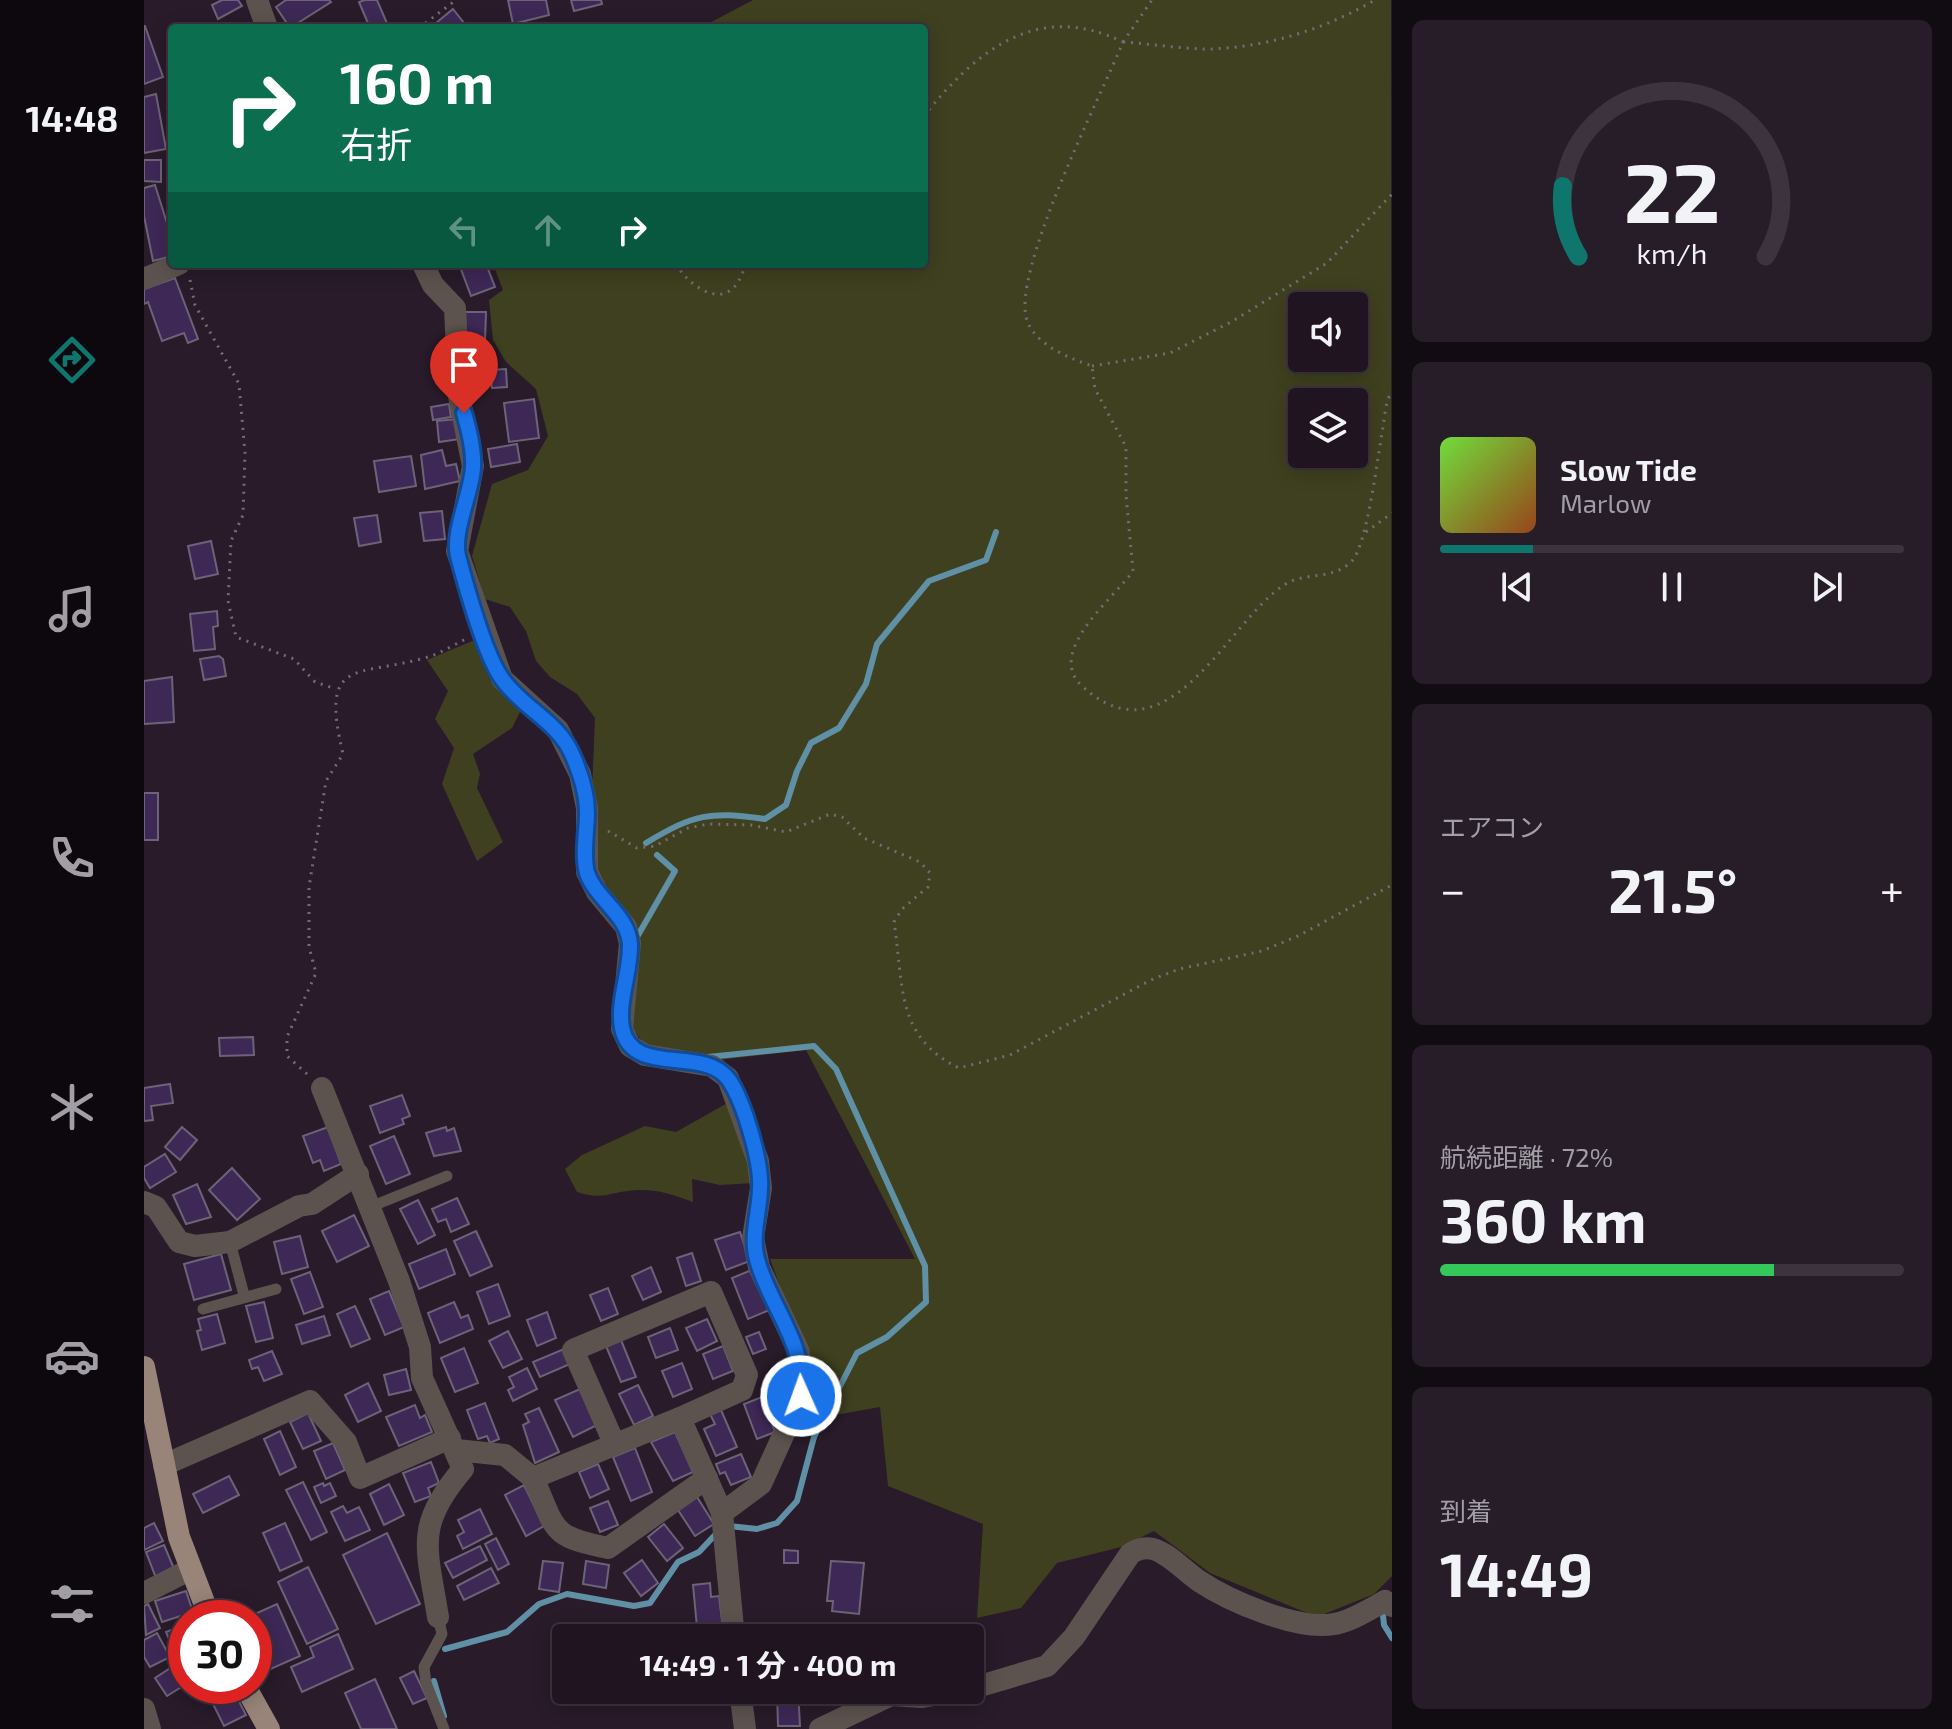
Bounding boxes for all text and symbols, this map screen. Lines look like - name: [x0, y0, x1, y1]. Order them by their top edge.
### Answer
- text: 160 m: [340, 48, 494, 115]
- icon: right: [208, 56, 312, 160]
- text: 14:48: [25, 96, 119, 139]
- text: 右折: [340, 122, 412, 165]
- text: 22: [1624, 139, 1720, 239]
- icon: left: [442, 208, 486, 252]
- icon: ahead: [526, 208, 570, 252]
- icon: right: [610, 208, 654, 252]
- text: km/h: [1637, 235, 1707, 270]
- map controls: [1288, 292, 1368, 468]
- button: sound: [1288, 292, 1368, 372]
- pin: [430, 331, 498, 413]
- icon: directions: [44, 332, 100, 388]
- icon: arrive: [442, 343, 486, 387]
- button: layers: [1288, 388, 1368, 468]
- text: Slow Tide: [1560, 451, 1697, 487]
- text: Marlow: [1560, 487, 1651, 518]
- icon: previous: [1495, 565, 1539, 609]
- icon: pause: [1650, 565, 1694, 609]
- icon: next: [1805, 565, 1849, 609]
- icon: music: [44, 581, 100, 637]
- text: エアコン: [1440, 811, 1544, 842]
- icon: phone: [44, 830, 100, 886]
- text: 21.5°: [1608, 853, 1737, 925]
- text: −: [1440, 862, 1466, 915]
- text: +: [1880, 862, 1904, 915]
- icon: climate: [44, 1079, 100, 1135]
- text: 航続距離 · 72%: [1440, 1141, 1613, 1172]
- text: 360 km: [1440, 1183, 1647, 1255]
- icon: car: [44, 1328, 100, 1384]
- position arrow: [759, 1354, 843, 1438]
- text: 到着: [1440, 1495, 1492, 1526]
- text: 14:49: [1440, 1537, 1593, 1609]
- icon: filters: [44, 1576, 100, 1632]
- speed limit sign: 30: [168, 1600, 272, 1704]
- text: 14:49 · 1 分 · 400 m: [640, 1646, 896, 1682]

